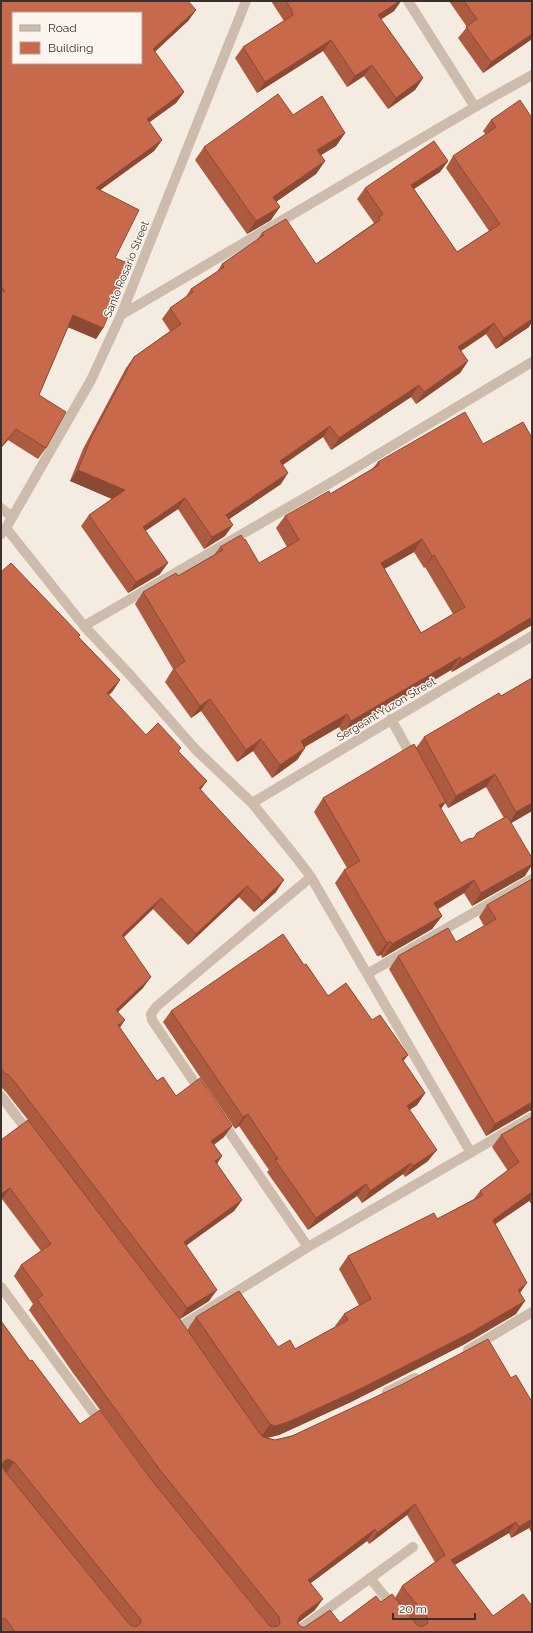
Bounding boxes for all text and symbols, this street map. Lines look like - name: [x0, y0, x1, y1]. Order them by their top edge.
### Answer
- legend: [12, 12, 142, 64]
- text: Road: [48, 21, 77, 35]
- text: Building: [48, 41, 94, 55]
- street label: Santo Rosario Street: [101, 219, 152, 319]
- street label: Sergeant Yuzon Street: [334, 675, 438, 744]
- scale bar: [393, 1595, 475, 1621]
- text: 20 m: [399, 1602, 427, 1616]

